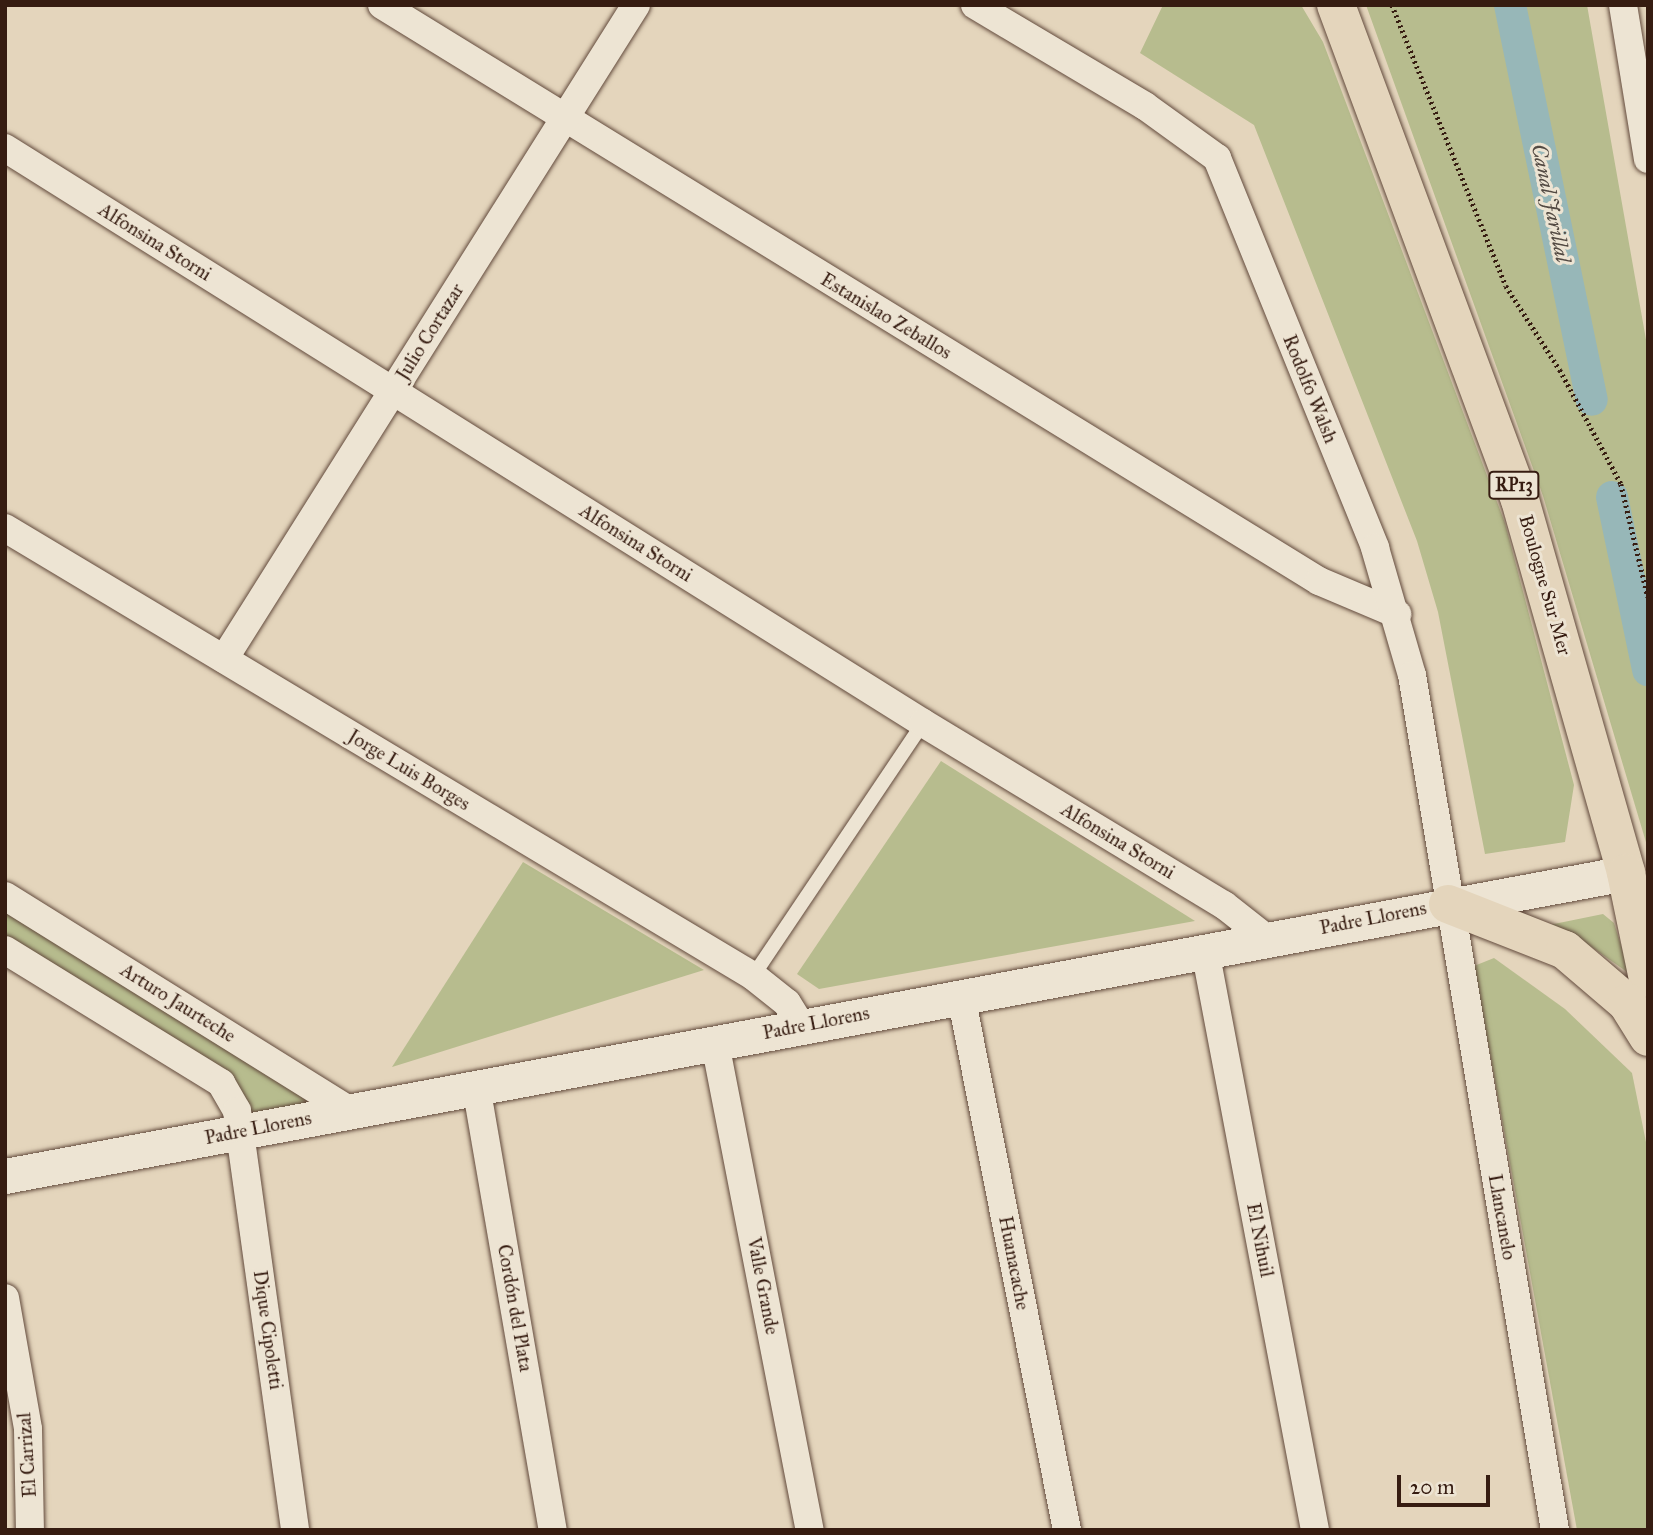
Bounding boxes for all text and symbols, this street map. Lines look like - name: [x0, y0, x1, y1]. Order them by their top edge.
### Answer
- water label: Canal Jarillal: [1526, 141, 1576, 265]
- street label: Alfonsina Storni: [94, 198, 216, 286]
- street label: Estanislao Zeballos: [816, 268, 956, 364]
- street label: Julio Cortazar: [391, 279, 469, 385]
- street label: Rodolfo Walsh: [1278, 331, 1342, 447]
- road number: RP13: [1488, 471, 1540, 500]
- street label: Alfonsina Storni: [575, 499, 697, 587]
- street label: Boulogne Sur Mer: [1514, 512, 1576, 658]
- street label: Jorge Luis Borges: [344, 725, 474, 815]
- street label: Alfonsina Storni: [1057, 798, 1179, 884]
- street label: Padre Llorens: [1318, 896, 1428, 940]
- street label: Arturo Jaurteche: [116, 959, 240, 1047]
- street label: Padre Llorens: [761, 1001, 871, 1045]
- street label: Padre Llorens: [203, 1106, 313, 1150]
- street label: Llancanelo: [1483, 1172, 1521, 1262]
- street label: El Nihuil: [1242, 1201, 1278, 1279]
- street label: Huanacache: [994, 1214, 1034, 1312]
- street label: Valle Grande: [742, 1235, 784, 1337]
- street label: Cordón del Plata: [493, 1243, 537, 1373]
- street label: Dique Cipoletti: [248, 1269, 288, 1391]
- street label: El Carrizal: [13, 1412, 41, 1498]
- scale bar: [1401, 1462, 1494, 1506]
- text: 20 m: [1410, 1474, 1455, 1500]

